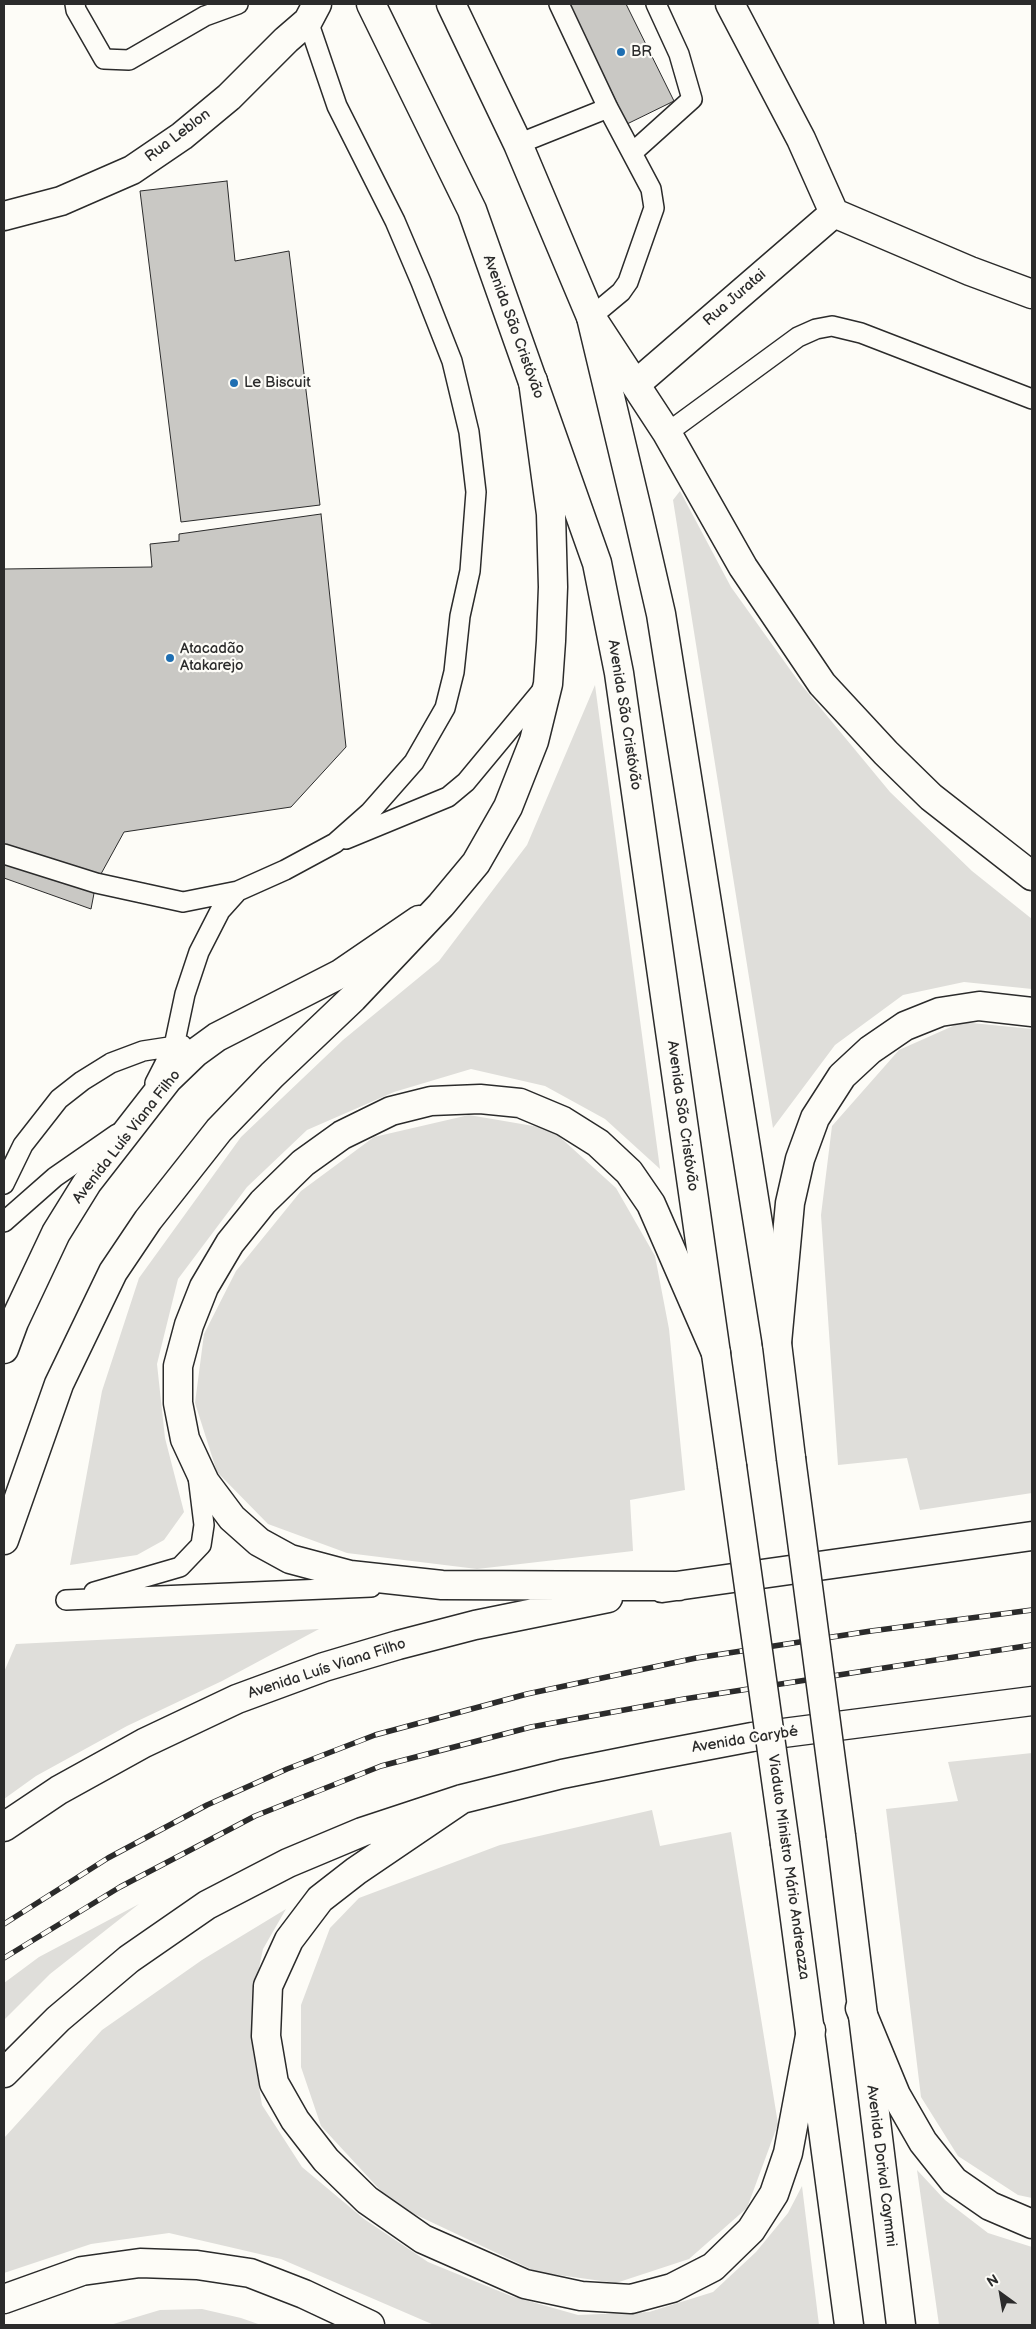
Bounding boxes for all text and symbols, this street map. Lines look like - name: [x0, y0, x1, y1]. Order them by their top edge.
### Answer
- place label: BR: [631, 43, 652, 61]
- marker: BR: [615, 46, 627, 58]
- street label: Rua Leblon: [142, 106, 214, 166]
- street label: Avenida São Cristóvão: [479, 253, 547, 401]
- street label: Rua Juratai: [700, 266, 770, 330]
- place label: Le Biscuit: [244, 374, 311, 392]
- marker: Le Biscuit: [228, 377, 240, 389]
- street label: Avenida São Cristóvão: [603, 639, 645, 791]
- place label: Atacadão Atakarejo: [180, 640, 244, 675]
- marker: Atacadão Atakarejo: [164, 652, 176, 664]
- street label: Avenida São Cristóvão: [663, 1040, 701, 1192]
- street label: Avenida Luís Viana Filho: [69, 1067, 185, 1207]
- street label: Avenida Luís Viana Filho: [246, 1635, 408, 1703]
- street label: Avenida Carybé: [691, 1723, 799, 1757]
- street label: Viaduto Ministro Mário Andreazza: [763, 1753, 813, 1981]
- street label: Avenida Dorival Caymmi: [862, 2084, 900, 2248]
- north arrow: [976, 2269, 1026, 2319]
- text: N: [984, 2271, 1002, 2291]

